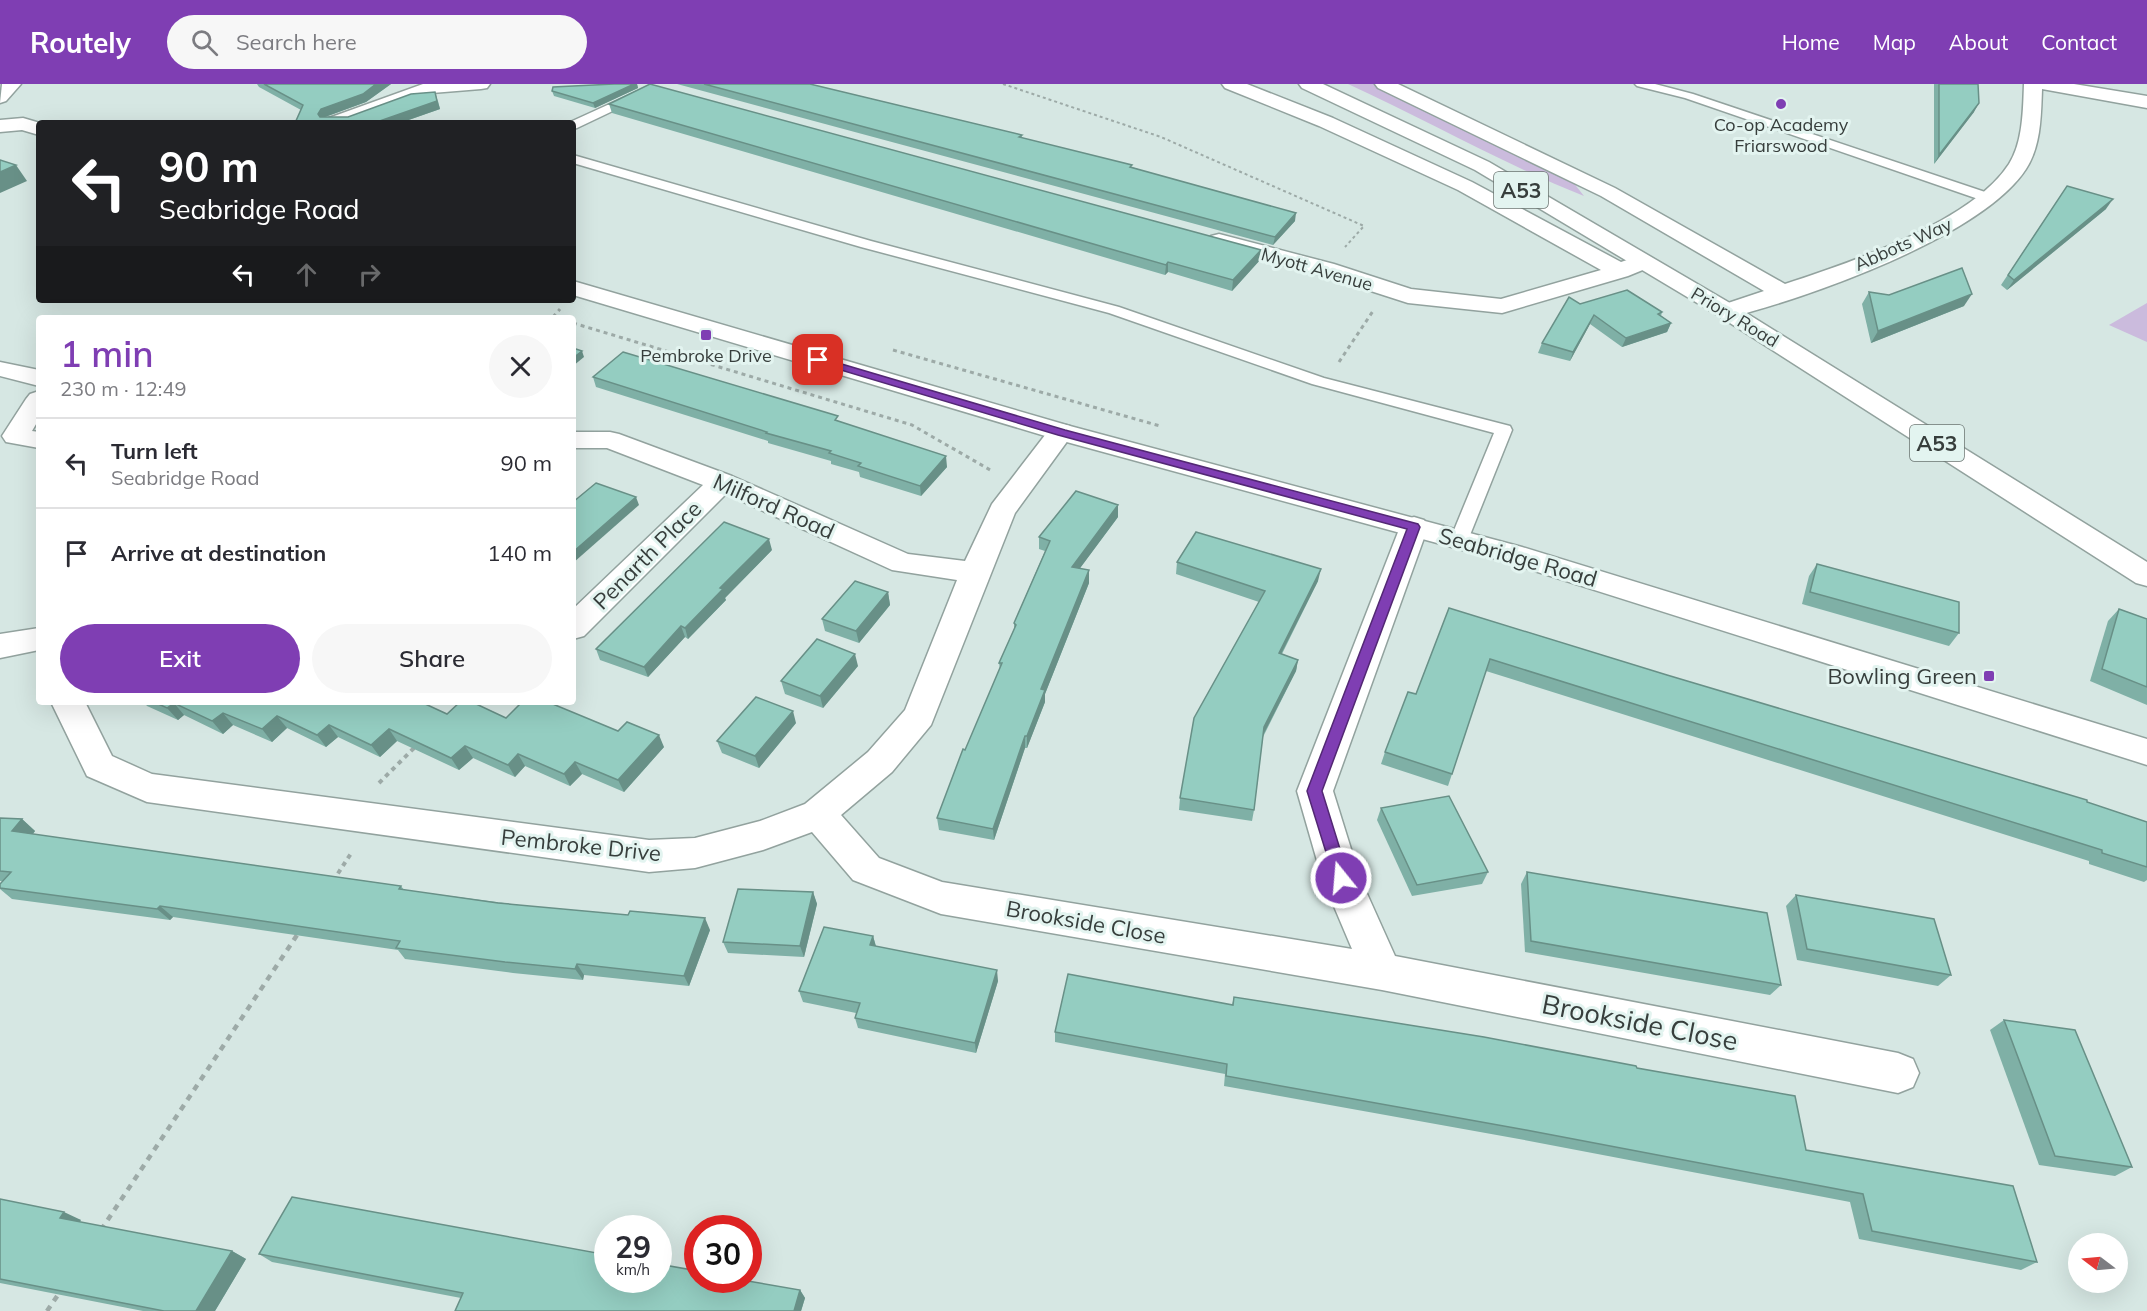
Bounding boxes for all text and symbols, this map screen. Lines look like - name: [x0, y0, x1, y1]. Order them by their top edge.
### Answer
- search box: [167, 15, 587, 69]
- text: Routely: [30, 25, 131, 60]
- icon: search: [188, 26, 221, 59]
- text: Search here: [236, 28, 357, 56]
- text: Home: [1782, 29, 1840, 55]
- text: Map: [1873, 29, 1916, 55]
- text: About: [1949, 29, 2008, 55]
- text: Contact: [2041, 29, 2117, 55]
- marker: Co-op Academy Friarswood: [1774, 97, 1788, 111]
- place label: Co-op Academy Friarswood: [1714, 113, 1849, 157]
- text: 90 m: [159, 140, 259, 193]
- icon: left: [60, 144, 138, 222]
- road number: A53: [1494, 172, 1548, 208]
- text: Seabridge Road: [159, 192, 360, 226]
- street label: Abbots Way: [1851, 212, 1956, 276]
- street label: Myott Avenue: [1259, 242, 1375, 296]
- icon: left: [227, 258, 260, 291]
- icon: ahead: [290, 258, 323, 291]
- icon: right: [353, 258, 386, 291]
- street label: Priory Road: [1687, 282, 1783, 352]
- marker: Pembroke Drive: [699, 328, 713, 342]
- text: 1 min: [60, 331, 154, 376]
- pin: [792, 334, 843, 385]
- button: close: [489, 335, 552, 398]
- icon: arrive: [801, 343, 834, 376]
- place label: Pembroke Drive: [640, 344, 772, 367]
- text: 230 m · 12:49: [60, 376, 186, 401]
- road number: A53: [1910, 425, 1964, 461]
- text: Turn left: [111, 437, 198, 465]
- icon: left: [60, 447, 93, 480]
- text: 90 m: [501, 449, 552, 477]
- text: Seabridge Road: [111, 465, 260, 490]
- street label: Milford Road: [709, 467, 839, 545]
- street label: Penarth Place: [587, 495, 707, 615]
- street label: Seabridge Road: [1436, 521, 1600, 593]
- icon: arrive: [60, 537, 93, 570]
- text: Arrive at destination: [111, 539, 326, 567]
- text: 140 m: [487, 539, 552, 567]
- button: Exit: [60, 624, 300, 693]
- button: Share: [312, 624, 552, 693]
- place label: Bowling Green: [1827, 662, 1977, 690]
- marker: Bowling Green: [1982, 669, 1996, 683]
- street label: Pembroke Drive: [500, 823, 662, 867]
- position arrow: [1309, 846, 1373, 910]
- street label: Brookside Close: [1004, 894, 1168, 950]
- street label: Brookside Close: [1539, 986, 1741, 1058]
- speed limit sign: 30: [684, 1215, 762, 1293]
- text: 29: [615, 1228, 651, 1266]
- north arrow: [2068, 1233, 2128, 1293]
- map controls: [2068, 1233, 2128, 1293]
- text: km/h: [616, 1260, 650, 1279]

